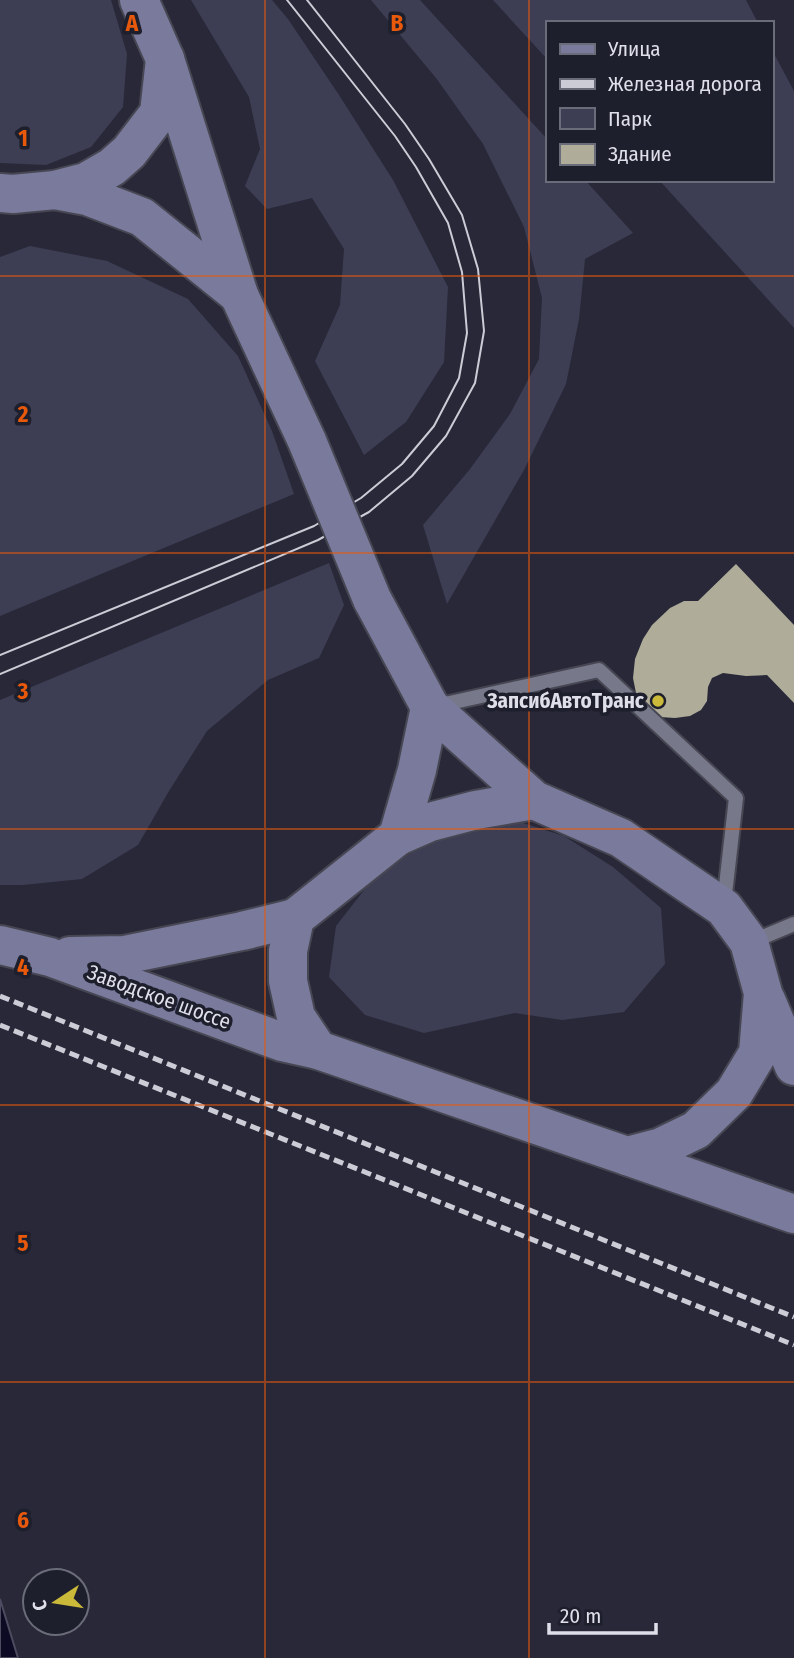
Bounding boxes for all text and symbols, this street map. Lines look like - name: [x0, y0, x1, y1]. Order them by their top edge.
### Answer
- text: A: [125, 9, 139, 37]
- text: B: [391, 9, 404, 37]
- legend: [546, 21, 773, 182]
- text: Улица: [607, 36, 661, 62]
- text: Железная дорога: [608, 71, 762, 97]
- text: Парк: [608, 106, 652, 132]
- text: 1: [18, 124, 28, 152]
- text: Здание: [608, 141, 672, 167]
- text: 2: [17, 400, 29, 428]
- text: 3: [17, 677, 29, 705]
- place label: ЗапсибАвтоТранс: [486, 688, 645, 714]
- marker: ЗапсибАвтоТранс: [650, 693, 666, 709]
- text: 4: [17, 953, 29, 981]
- street label: Заводское шоссе: [84, 959, 234, 1035]
- text: 5: [17, 1229, 29, 1257]
- text: 6: [17, 1506, 29, 1534]
- north arrow: [21, 1567, 91, 1637]
- scale bar: [549, 1592, 656, 1636]
- text: С: [28, 1598, 52, 1613]
- text: 20 m: [560, 1603, 601, 1629]

